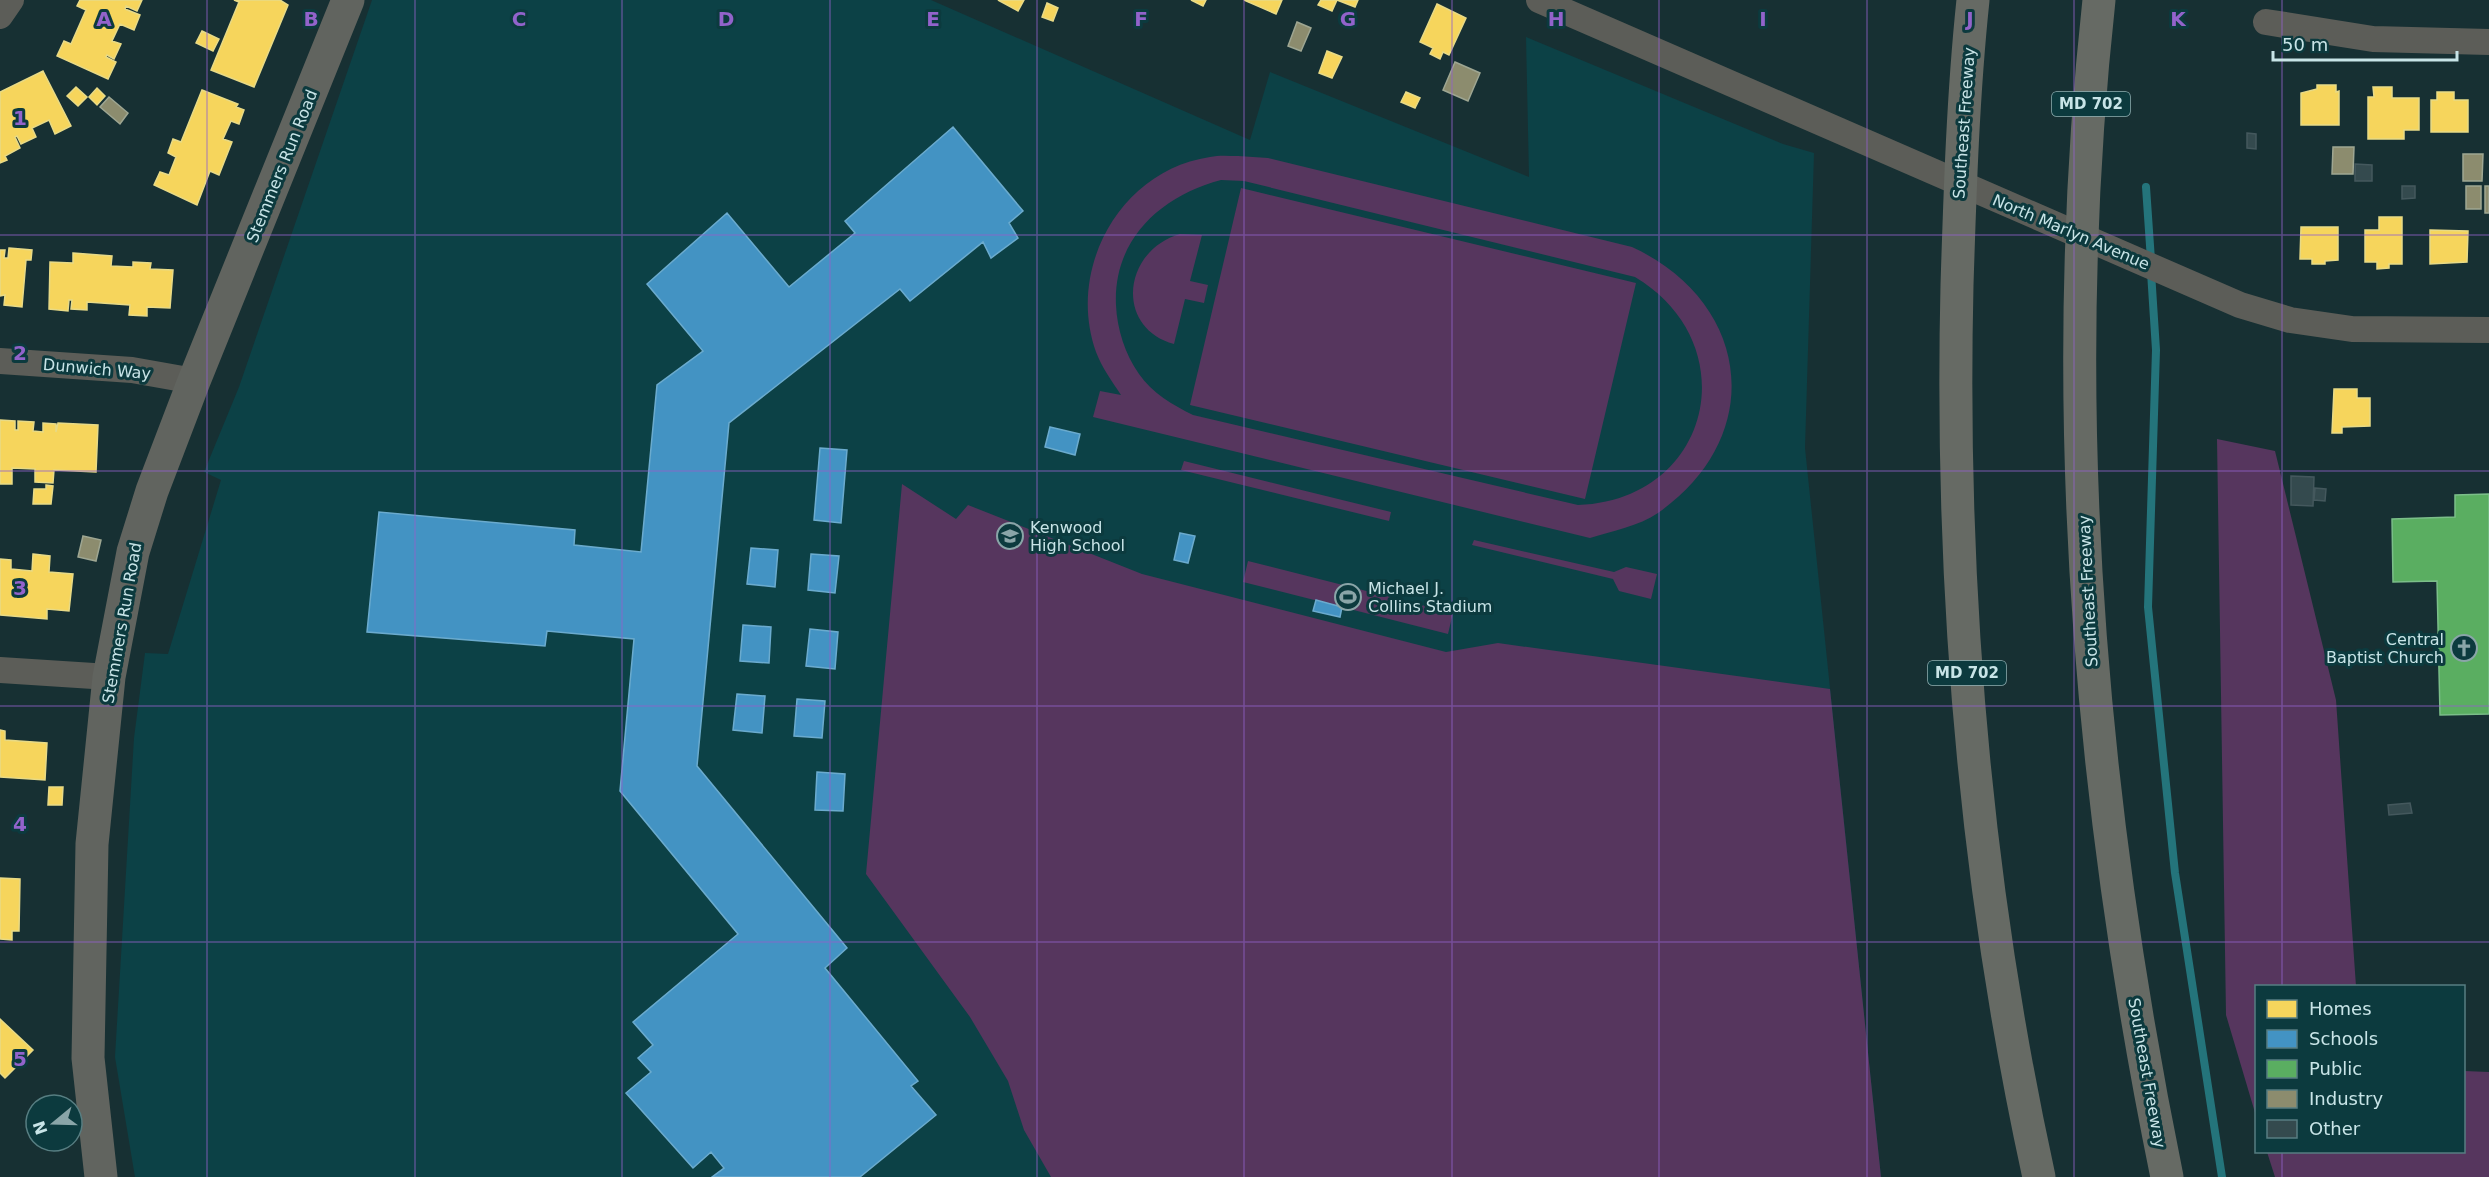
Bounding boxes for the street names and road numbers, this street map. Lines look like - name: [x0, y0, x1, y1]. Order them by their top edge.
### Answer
- street label: Southeast Freeway: [1949, 46, 1979, 200]
- street label: Stemmers Run Road: [243, 87, 321, 245]
- road number: MD 702: [2052, 92, 2130, 116]
- street label: North Marlyn Avenue: [1990, 190, 2152, 274]
- street label: Dunwich Way: [42, 355, 152, 383]
- street label: Southeast Freeway: [2075, 515, 2101, 667]
- street label: Stemmers Run Road: [98, 541, 146, 705]
- road number: MD 702: [1928, 661, 2006, 685]
- street label: Southeast Freeway: [2124, 996, 2170, 1150]

